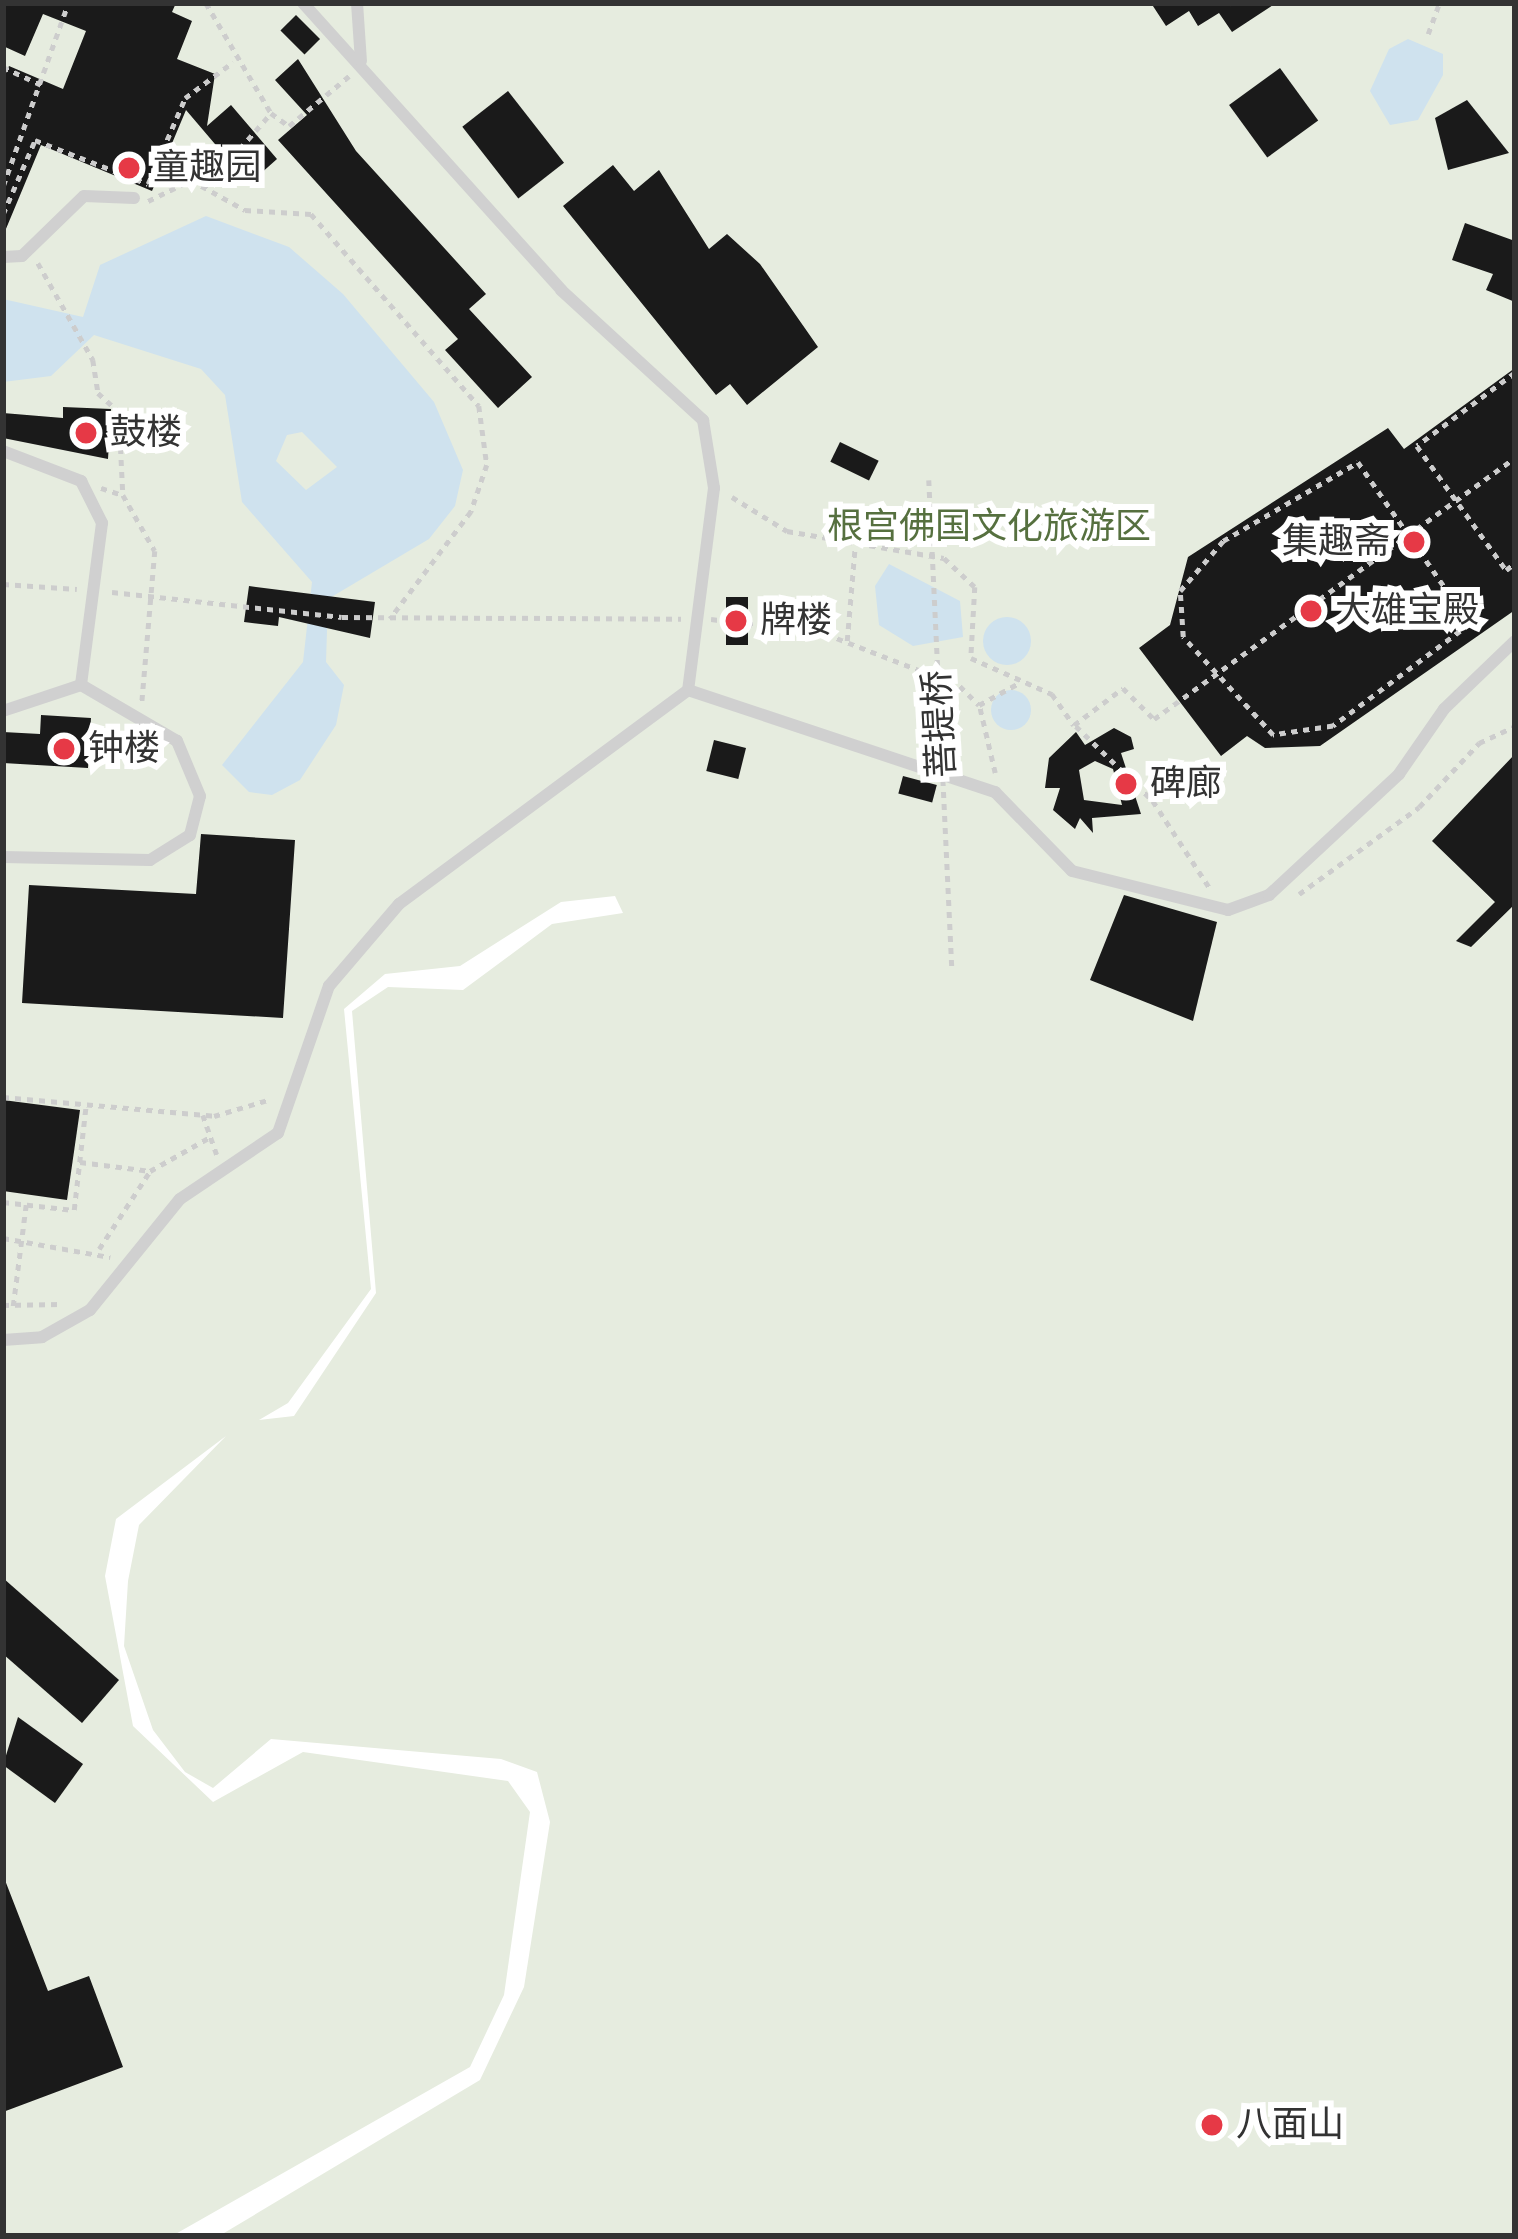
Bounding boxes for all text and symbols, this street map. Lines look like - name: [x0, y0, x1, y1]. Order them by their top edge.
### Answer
- place label: 童趣园: [153, 146, 261, 190]
- marker: 童趣园: [116, 155, 142, 181]
- place label: 鼓楼: [110, 411, 182, 455]
- marker: 鼓楼: [73, 420, 99, 446]
- park label: 根宫佛国文化旅游区: [827, 505, 1151, 549]
- place label: 集趣斋: [1282, 520, 1390, 564]
- marker: 集趣斋: [1401, 529, 1427, 555]
- place label: 大雄宝殿: [1335, 589, 1479, 633]
- marker: 大雄宝殿: [1298, 598, 1324, 624]
- place label: 牌楼: [760, 599, 832, 643]
- marker: 牌楼: [723, 608, 749, 634]
- street label: 菩提桥: [916, 669, 964, 779]
- place label: 钟楼: [88, 727, 160, 771]
- marker: 钟楼: [51, 736, 77, 762]
- place label: 碑廊: [1150, 762, 1222, 806]
- marker: 碑廊: [1113, 771, 1139, 797]
- place label: 八面山: [1236, 2103, 1344, 2147]
- marker: 八面山: [1199, 2112, 1225, 2138]

